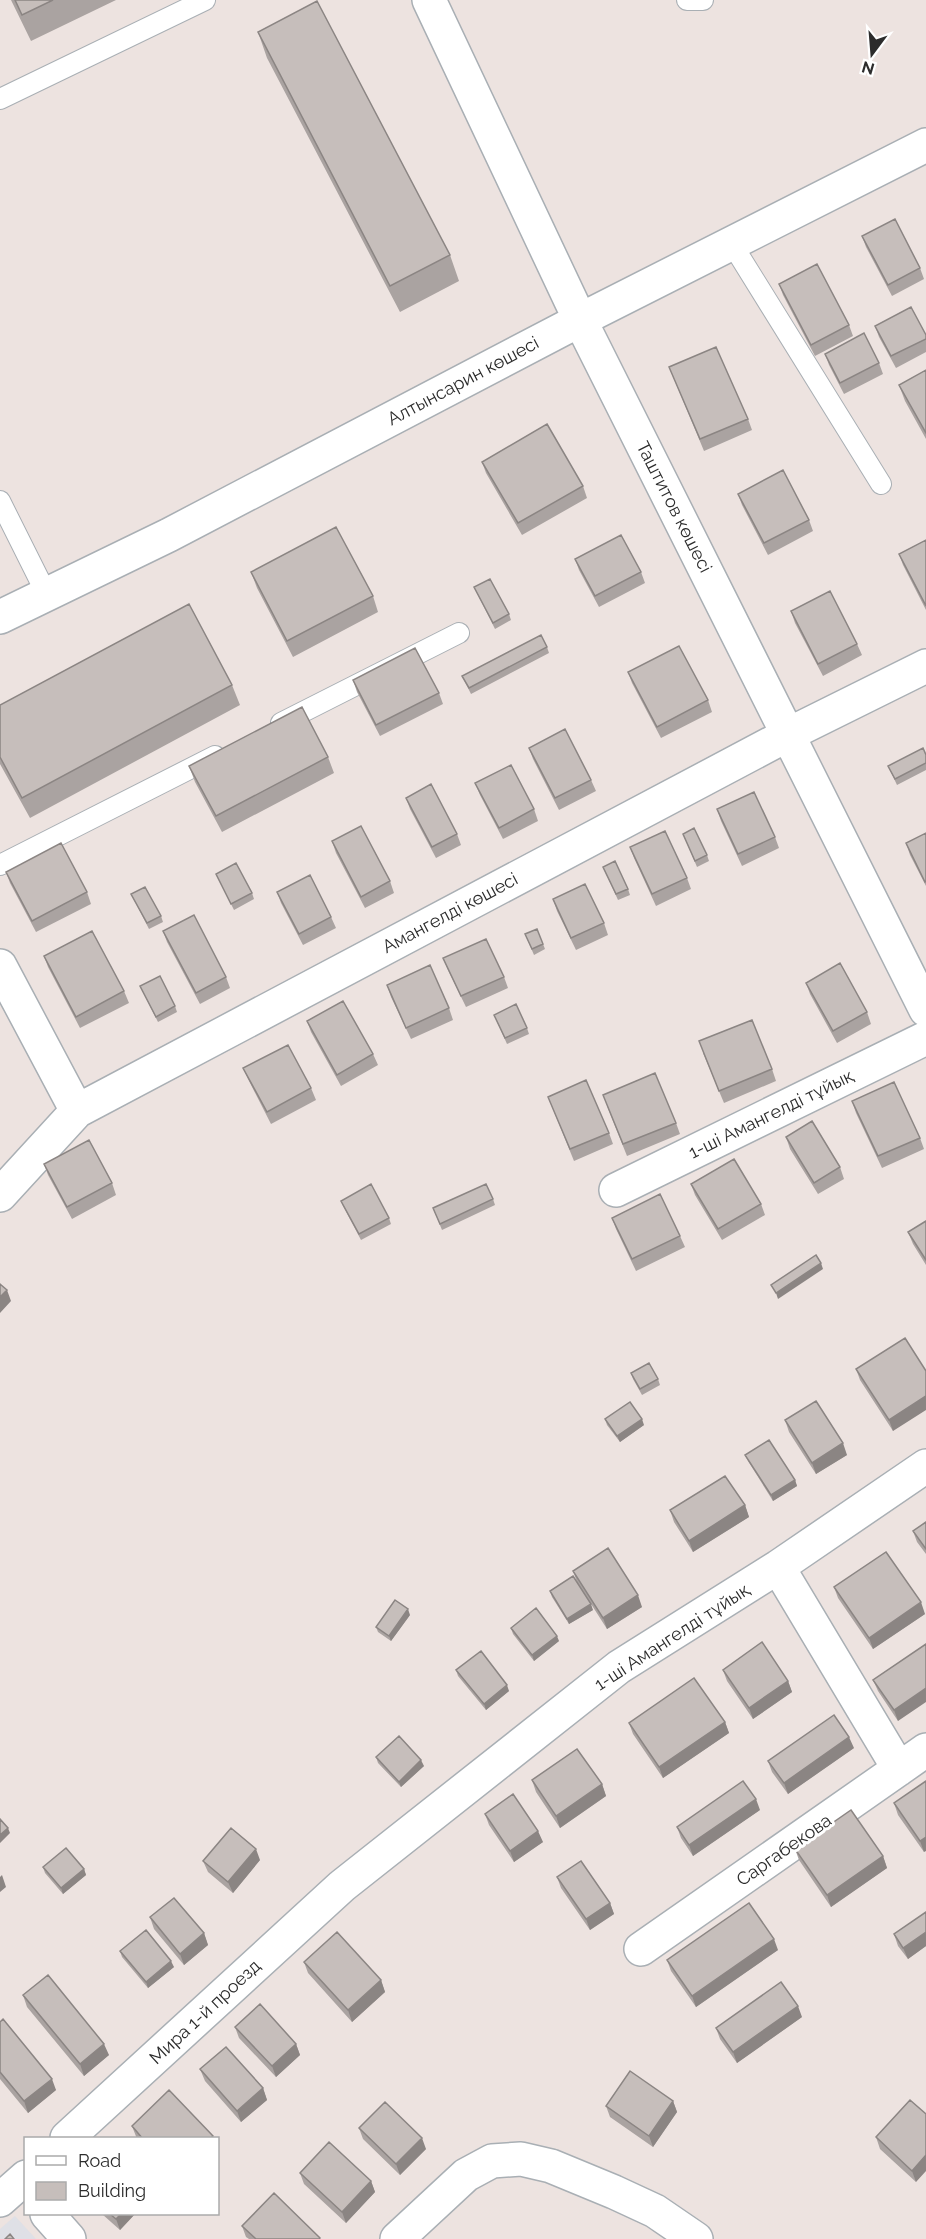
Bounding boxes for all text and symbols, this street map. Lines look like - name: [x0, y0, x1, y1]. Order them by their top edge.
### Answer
- north arrow: [842, 24, 902, 84]
- text: N: [860, 57, 876, 79]
- street label: Алтынсарин көшесі: [383, 332, 542, 429]
- street label: Таштитов көшесі: [632, 438, 717, 576]
- street label: Амангелді көшесі: [378, 868, 521, 957]
- street label: 1-ші Амангелді тұйық: [685, 1064, 857, 1163]
- street label: 1-ші Амангелді тұйық: [590, 1578, 754, 1695]
- street label: Саргабекова: [732, 1809, 835, 1890]
- street label: Мира 1-й проезд: [145, 1955, 264, 2068]
- legend: [24, 2137, 219, 2215]
- text: Road: [78, 2150, 121, 2171]
- text: Building: [78, 2180, 146, 2201]

